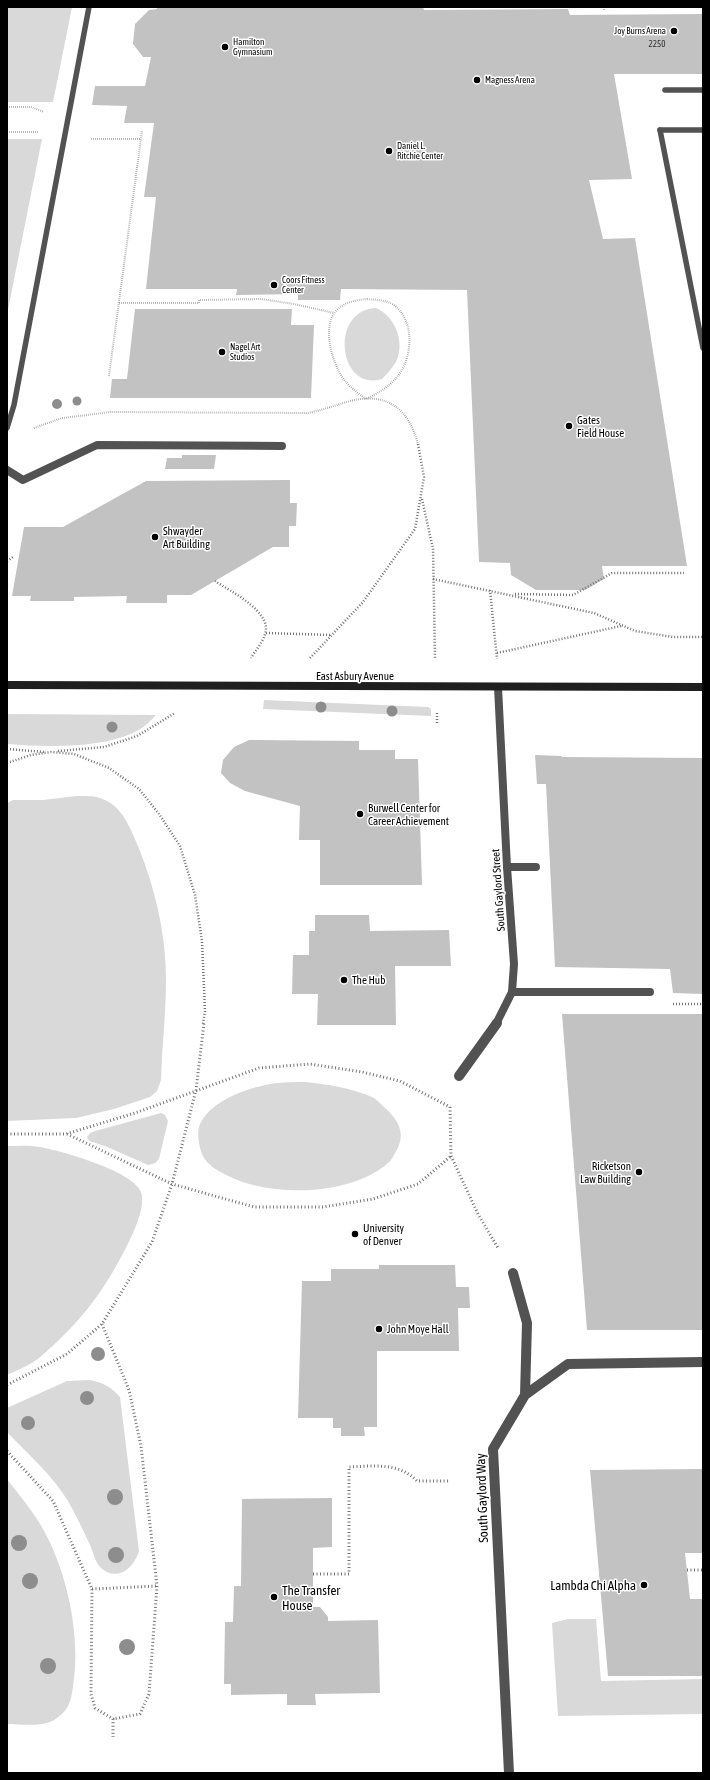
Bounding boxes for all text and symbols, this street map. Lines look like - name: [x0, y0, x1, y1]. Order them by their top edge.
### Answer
- place label: Joy Burns Arena: [614, 26, 666, 36]
- marker: Joy Burns Arena: [669, 26, 679, 36]
- place label: Hamilton Gymnasium: [233, 37, 273, 57]
- house number: 2250: [649, 39, 665, 49]
- marker: Hamilton Gymnasium: [220, 42, 230, 52]
- marker: Magness Arena: [472, 75, 482, 85]
- place label: Magness Arena: [485, 75, 535, 85]
- place label: Daniel L. Ritchie Center: [397, 141, 443, 161]
- marker: Daniel L. Ritchie Center: [384, 146, 394, 156]
- place label: Coors Fitness Center: [282, 275, 325, 295]
- marker: Coors Fitness Center: [269, 280, 279, 290]
- place label: Nagel Art Studios: [230, 342, 261, 362]
- marker: Nagel Art Studios: [217, 347, 227, 357]
- place label: Gates Field House: [577, 414, 624, 439]
- marker: Gates Field House: [564, 421, 574, 431]
- place label: Shwayder Art Building: [163, 525, 210, 550]
- marker: Shwayder Art Building: [150, 532, 160, 542]
- street label: East Asbury Avenue: [316, 670, 394, 682]
- place label: Burwell Center for Career Achievement: [368, 802, 449, 827]
- marker: Burwell Center for Career Achievement: [355, 809, 365, 819]
- street label: South Gaylord Street: [489, 848, 507, 932]
- place label: The Hub: [352, 974, 385, 986]
- marker: The Hub: [339, 975, 349, 985]
- place label: Ricketson Law Building: [580, 1160, 631, 1185]
- marker: Ricketson Law Building: [634, 1167, 644, 1177]
- place label: University of Denver: [363, 1222, 405, 1247]
- marker: University of Denver: [350, 1229, 360, 1239]
- place label: John Moye Hall: [387, 1323, 449, 1335]
- marker: John Moye Hall: [374, 1324, 384, 1334]
- street label: South Gaylord Way: [473, 1452, 491, 1543]
- place label: Lambda Chi Alpha: [550, 1578, 636, 1593]
- marker: Lambda Chi Alpha: [639, 1580, 649, 1590]
- place label: The Transfer House: [282, 1583, 340, 1613]
- marker: The Transfer House: [269, 1592, 279, 1602]

